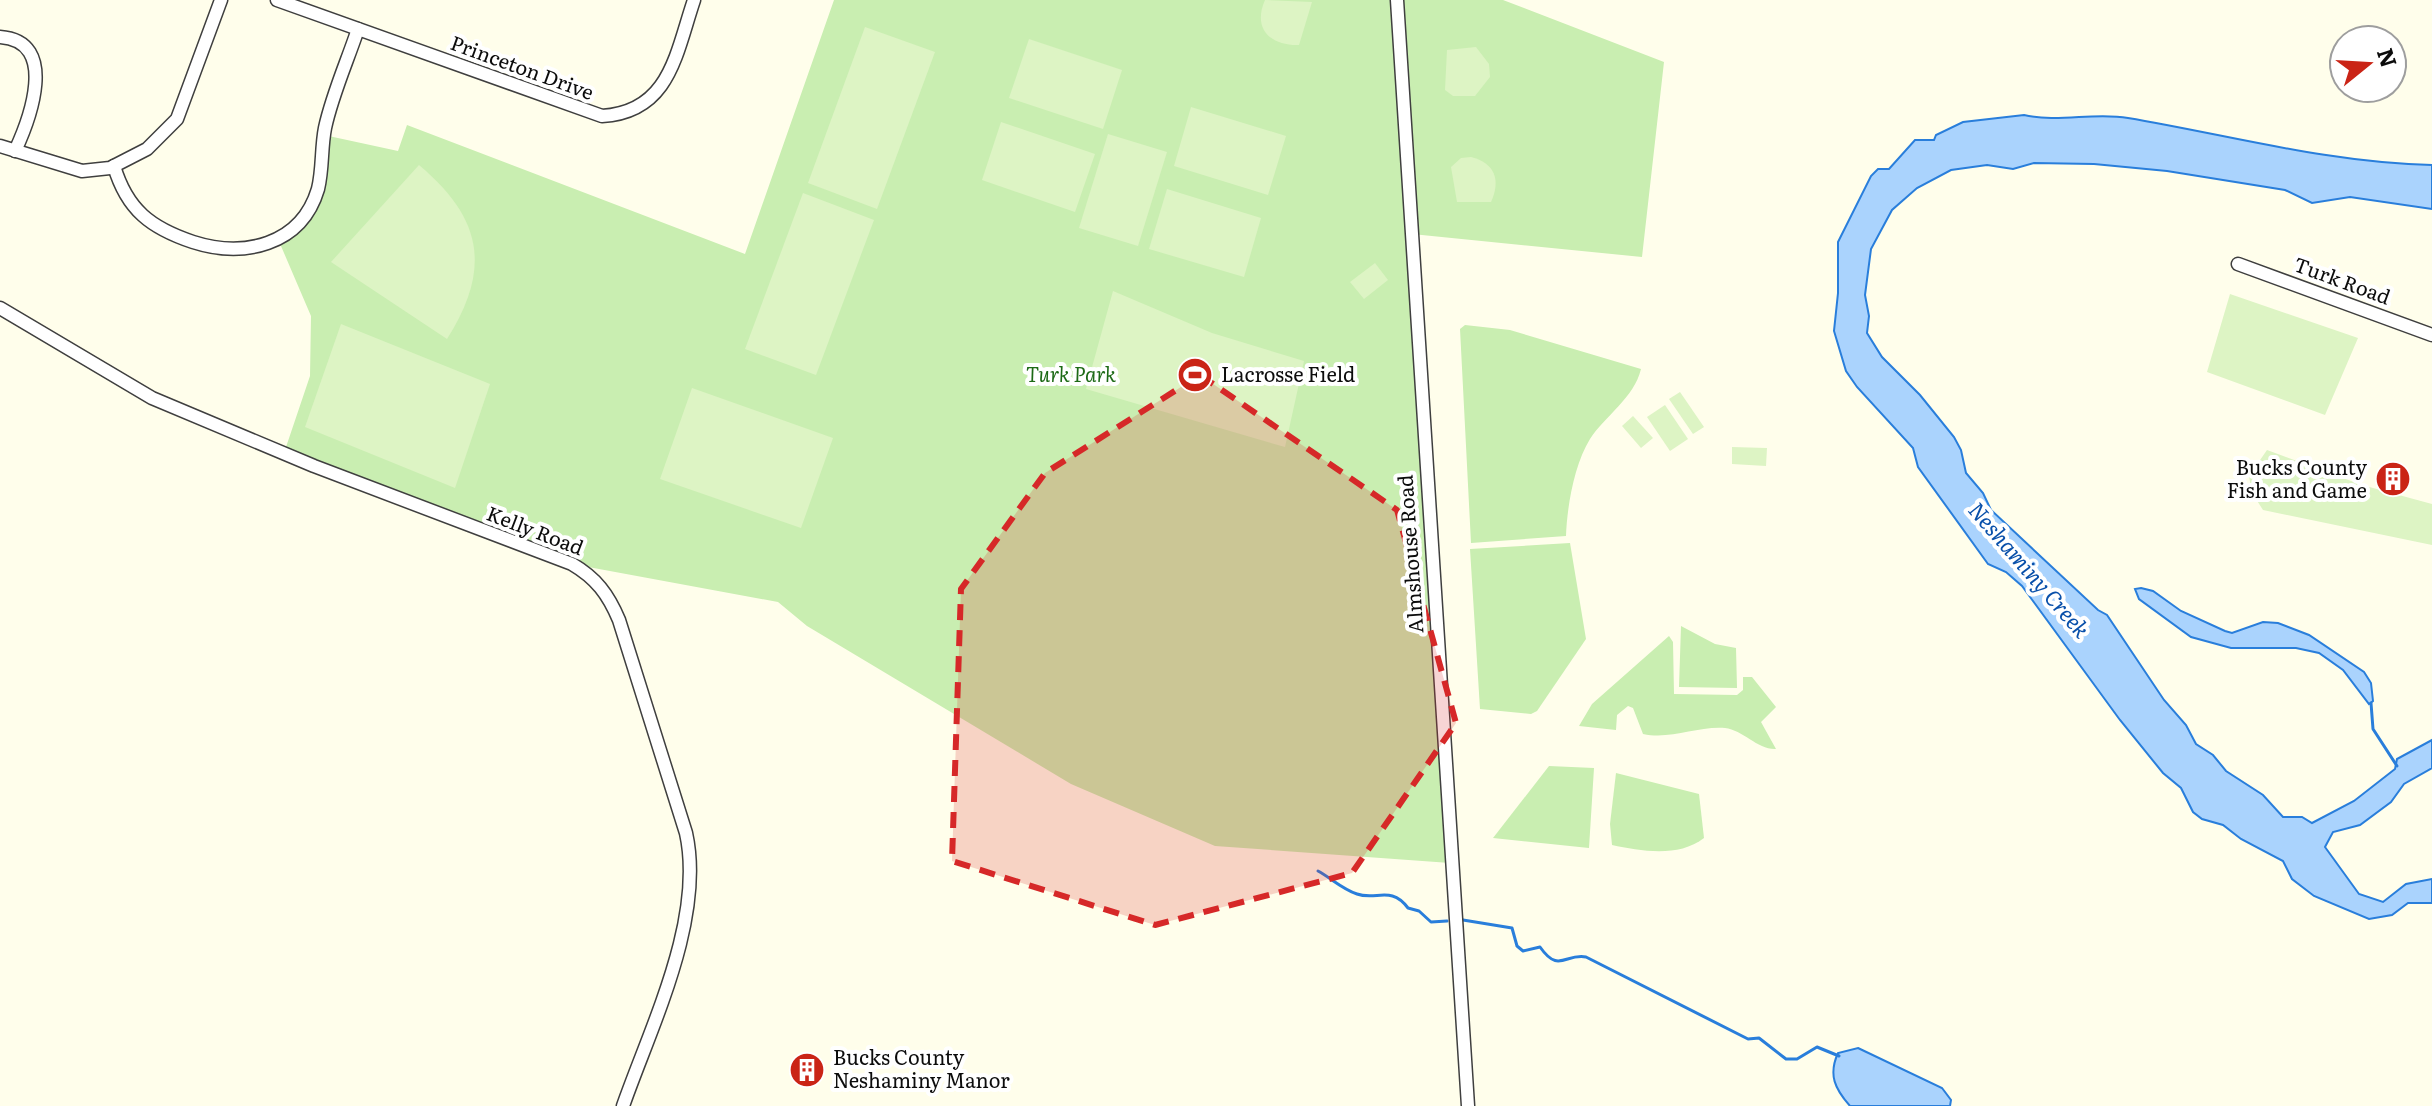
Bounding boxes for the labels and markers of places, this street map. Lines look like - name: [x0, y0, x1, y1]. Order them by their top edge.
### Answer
- sports icon: Lacrosse Field: [1176, 356, 1214, 394]
- place label: Lacrosse Field: [1221, 358, 1355, 388]
- place label: Bucks County Fish and Game: [2227, 451, 2367, 504]
- building icon: Bucks County Fish and Game: [2374, 460, 2412, 498]
- place label: Bucks County Neshaminy Manor: [833, 1041, 1010, 1094]
- building icon: Bucks County Neshaminy Manor: [788, 1051, 826, 1089]

